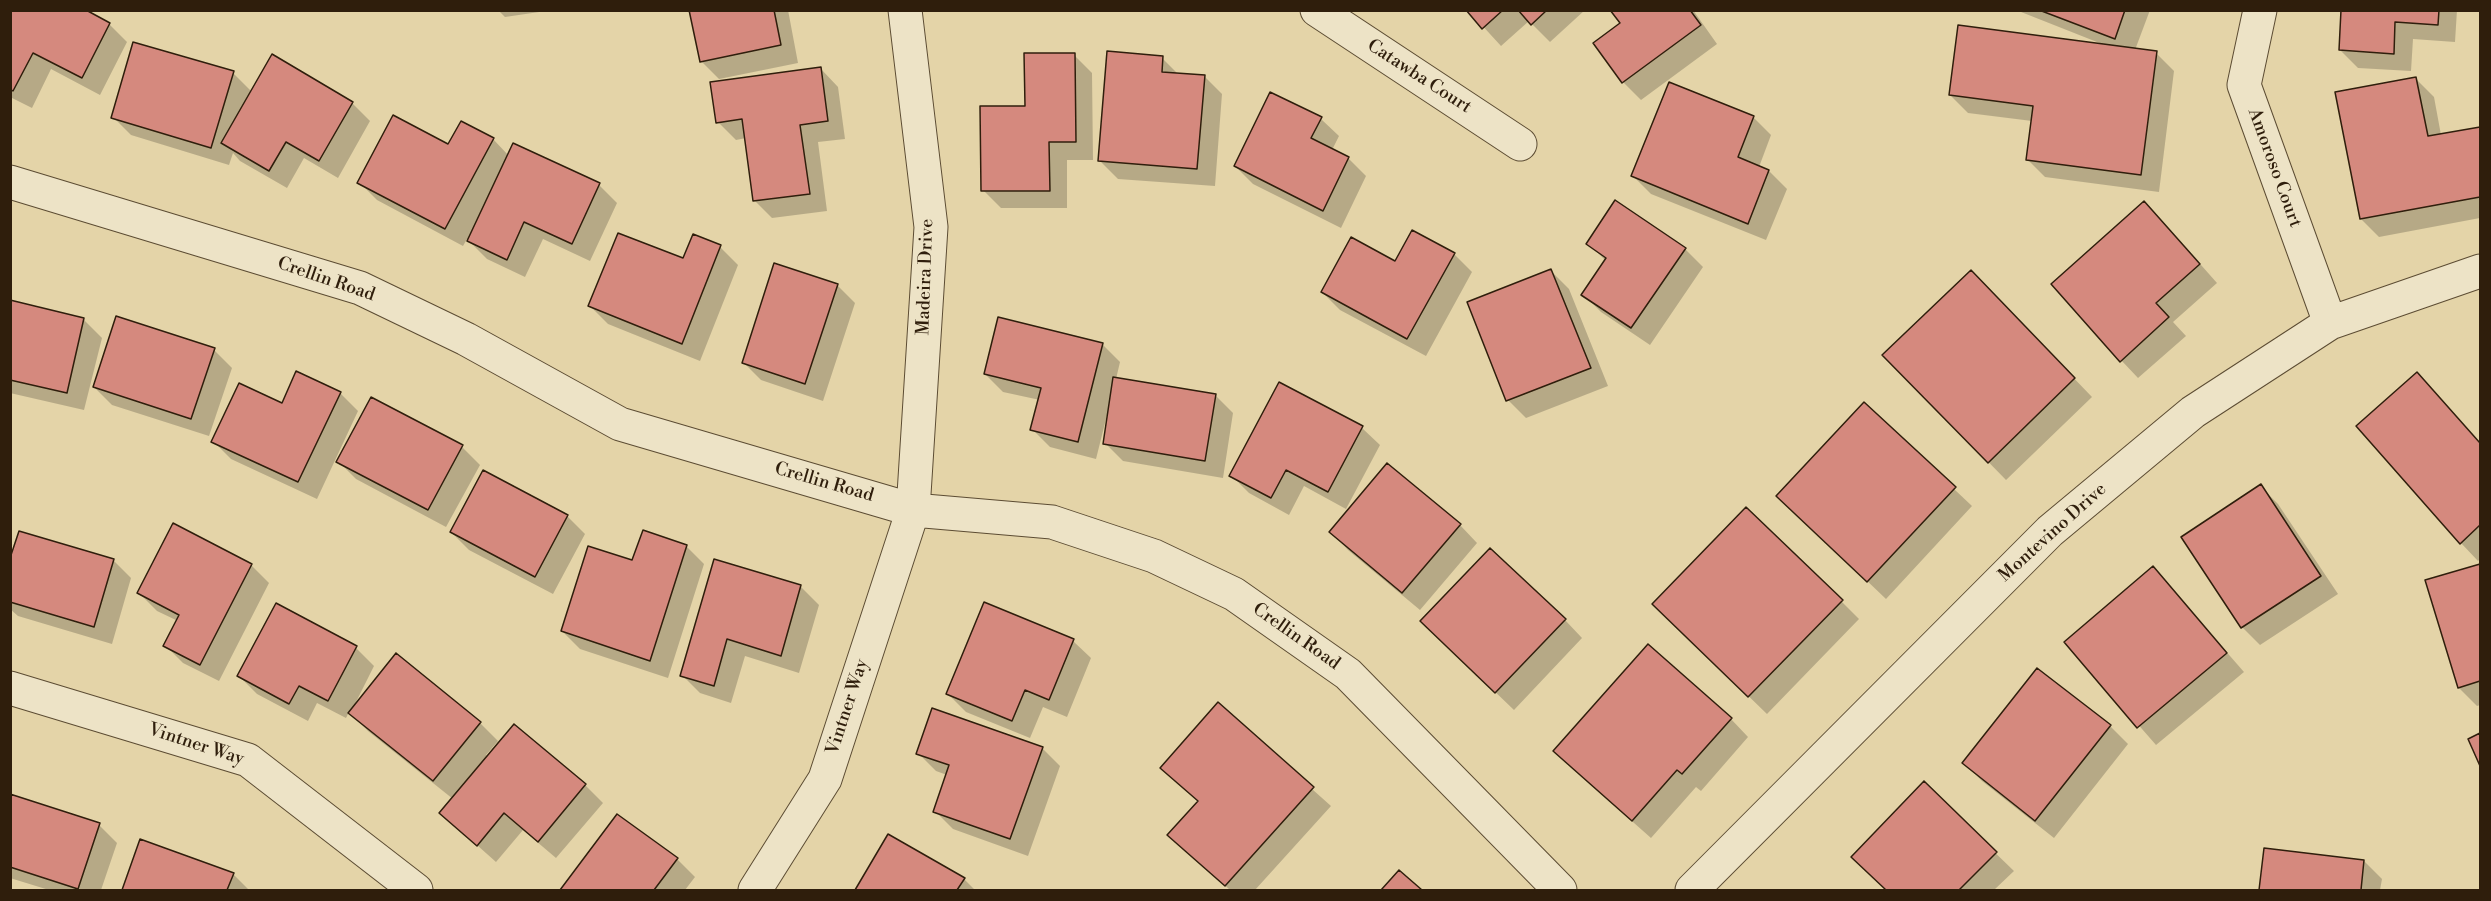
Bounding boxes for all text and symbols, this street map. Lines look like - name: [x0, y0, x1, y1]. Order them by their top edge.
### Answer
- street label: Catawba Court: [1363, 35, 1475, 119]
- street label: Amoroso Court: [2242, 106, 2306, 230]
- street label: Madeira Drive: [913, 218, 939, 336]
- street label: Crellin Road: [274, 253, 378, 307]
- street label: Crellin Road: [772, 459, 876, 507]
- street label: Montevino Drive: [1995, 479, 2111, 587]
- street label: Crellin Road: [1248, 599, 1344, 675]
- street label: Vintner Way: [822, 657, 874, 757]
- street label: Vintner Way: [146, 719, 246, 771]

